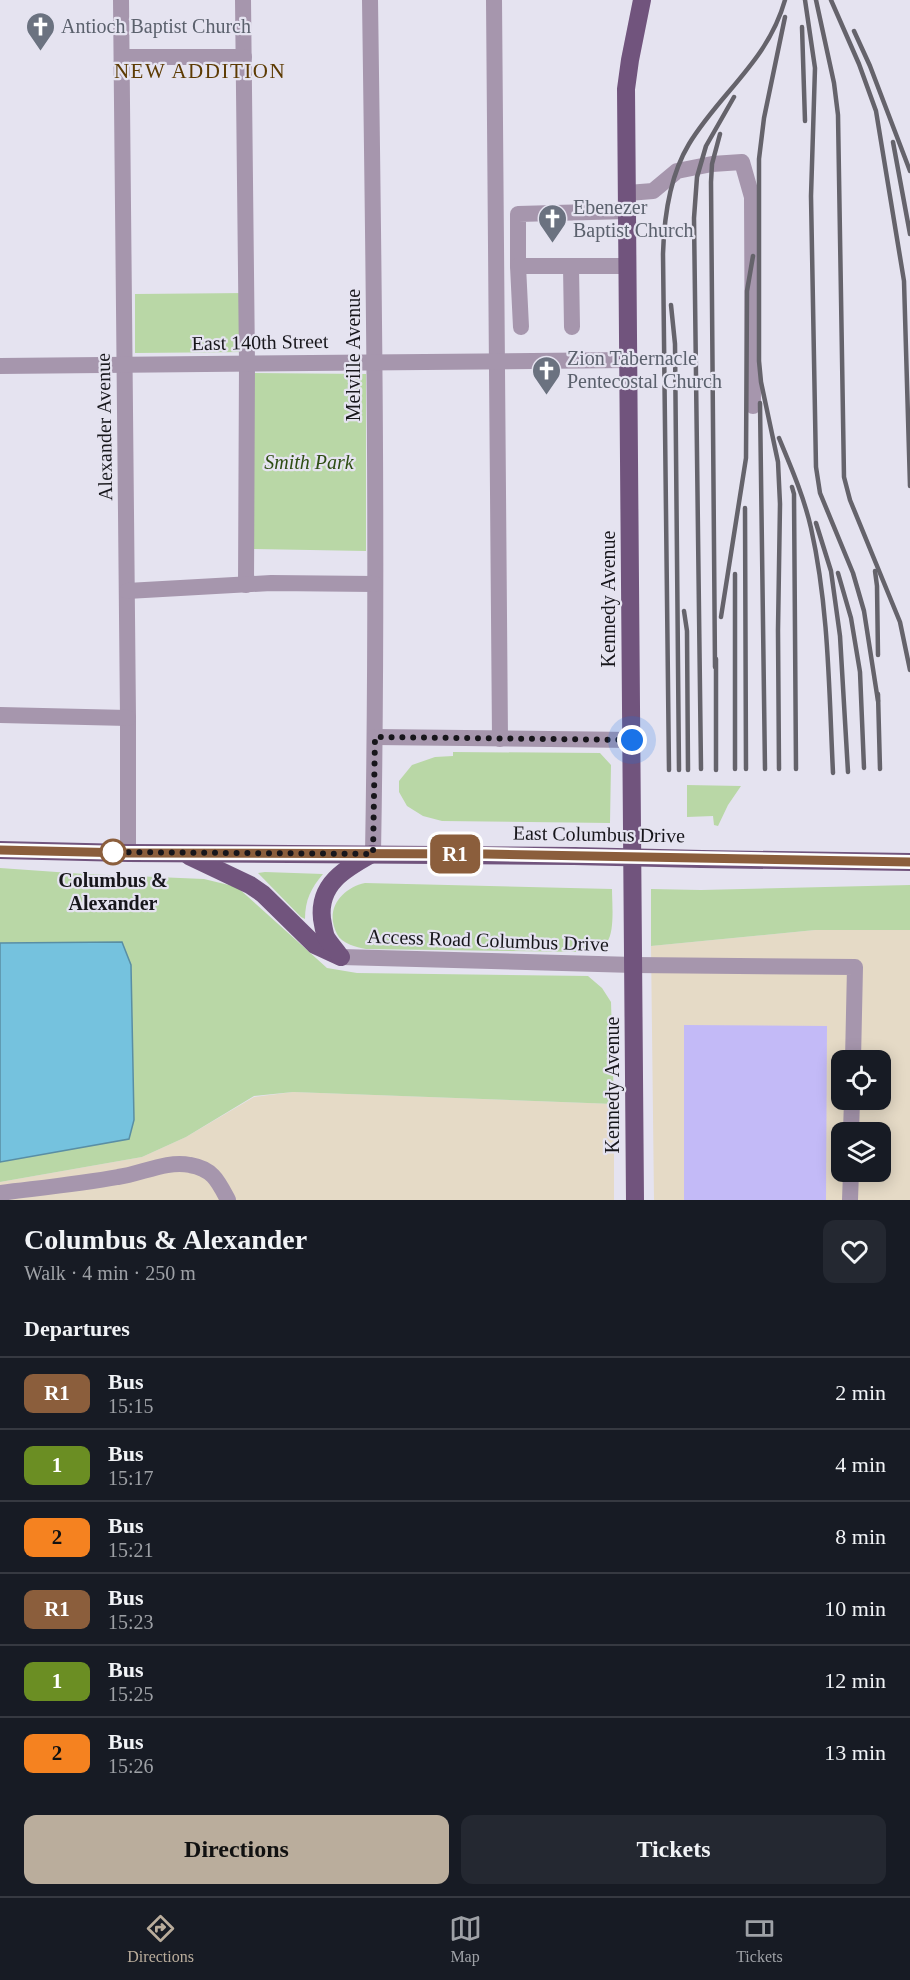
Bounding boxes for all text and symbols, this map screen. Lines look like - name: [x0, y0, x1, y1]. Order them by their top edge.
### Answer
- church icon: Antioch Baptist Church: [24, 10, 56, 52]
- place label: Antioch Baptist Church: [61, 15, 251, 38]
- district label: NEW ADDITION: [114, 59, 286, 83]
- place label: Ebenezer Baptist Church: [573, 196, 694, 242]
- church icon: Ebenezer Baptist Church: [536, 202, 568, 244]
- street label: Melville Avenue: [342, 289, 364, 421]
- street label: East 140th Street: [191, 330, 329, 354]
- place label: Zion Tabernacle Pentecostal Church: [567, 347, 722, 392]
- street label: Alexander Avenue: [92, 353, 116, 501]
- church icon: Zion Tabernacle Pentecostal Church: [530, 354, 562, 396]
- park label: Smith Park: [264, 451, 355, 473]
- street label: Kennedy Avenue: [597, 530, 620, 667]
- your location: [617, 725, 647, 755]
- street label: East Columbus Drive: [513, 821, 685, 847]
- line badge: R1: [428, 834, 482, 874]
- marker: Columbus & Alexander: [100, 839, 126, 865]
- text: R1: [442, 842, 468, 866]
- place label: Columbus & Alexander: [58, 869, 168, 914]
- street label: Access Road Columbus Drive: [367, 925, 609, 955]
- street label: Kennedy Avenue: [601, 1016, 624, 1153]
- map controls: [831, 1050, 891, 1182]
- button: locate: [831, 1050, 891, 1110]
- button: layers: [831, 1122, 891, 1182]
- button: heart: [823, 1220, 886, 1283]
- text: Columbus & Alexander: [24, 1224, 307, 1255]
- text: Walk · 4 min · 250 m: [24, 1262, 196, 1284]
- text: Departures: [24, 1316, 130, 1341]
- text: Bus: [108, 1369, 143, 1394]
- text: 2 min: [835, 1380, 886, 1405]
- text: R1: [44, 1381, 70, 1405]
- text: 15:15: [108, 1395, 154, 1417]
- text: Bus: [108, 1441, 143, 1466]
- text: 4 min: [835, 1452, 886, 1477]
- text: 1: [52, 1453, 62, 1477]
- text: 15:17: [108, 1467, 154, 1489]
- text: Bus: [108, 1513, 143, 1538]
- text: 8 min: [835, 1524, 886, 1549]
- text: 2: [52, 1525, 62, 1549]
- text: 15:21: [108, 1539, 154, 1561]
- text: Bus: [108, 1585, 143, 1610]
- text: 10 min: [824, 1596, 886, 1621]
- text: R1: [44, 1597, 70, 1621]
- text: 15:23: [108, 1611, 154, 1633]
- text: Bus: [108, 1657, 143, 1682]
- text: 12 min: [824, 1668, 886, 1693]
- text: 1: [52, 1669, 62, 1693]
- text: 15:25: [108, 1683, 154, 1705]
- text: Bus: [108, 1729, 143, 1754]
- text: 13 min: [824, 1740, 886, 1765]
- text: 2: [52, 1741, 62, 1765]
- text: 15:26: [108, 1755, 154, 1777]
- button: Directions: [24, 1815, 449, 1884]
- button: Tickets: [461, 1815, 886, 1884]
- tab: Directions: [127, 1912, 194, 1966]
- tab: Map: [449, 1912, 482, 1966]
- tab: Tickets: [736, 1912, 783, 1966]

